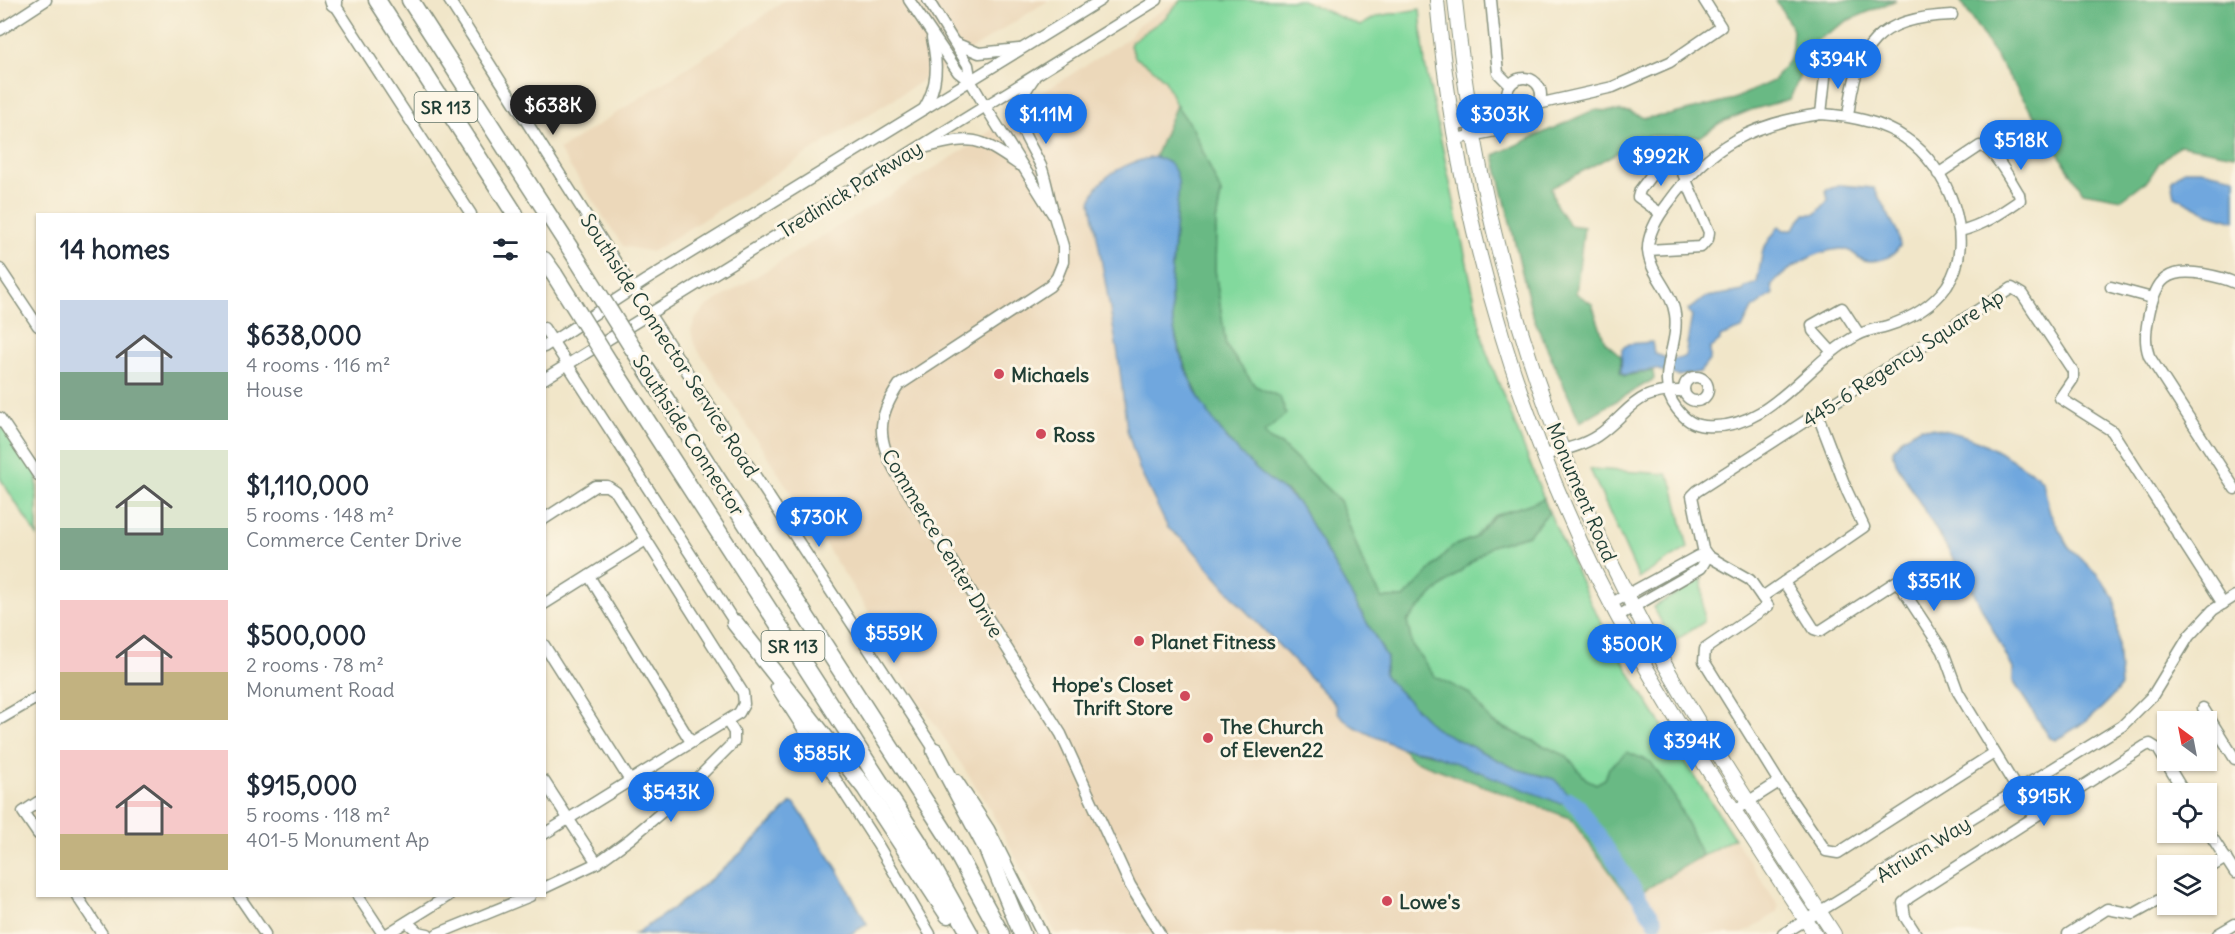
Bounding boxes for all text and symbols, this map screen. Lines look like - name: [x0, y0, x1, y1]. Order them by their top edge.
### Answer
- pin: $394K: [1796, 39, 1880, 90]
- text: $394K: [1809, 46, 1867, 71]
- pin: $638K: [511, 85, 595, 136]
- road number: SR 113: [414, 92, 478, 122]
- text: $638K: [524, 92, 582, 117]
- pin: $1.11M: [997, 94, 1095, 145]
- pin: $303K: [1458, 94, 1542, 145]
- text: $1.11M: [1019, 101, 1073, 126]
- text: $303K: [1470, 101, 1530, 126]
- pin: $518K: [1979, 120, 2063, 171]
- text: $518K: [1994, 127, 2048, 152]
- street label: Tredinick Parkway: [774, 135, 926, 243]
- pin: $992K: [1619, 136, 1703, 187]
- text: $992K: [1632, 143, 1690, 168]
- street label: Southside Connector Service Road: [576, 209, 764, 481]
- text: 14 homes: [60, 233, 170, 266]
- icon: filters: [489, 233, 522, 266]
- street label: 445-6 Regency Square Ap: [1798, 284, 2008, 432]
- text: $638,000: [246, 319, 362, 352]
- icon: home: [108, 324, 180, 396]
- street label: Southside Connector: [628, 350, 750, 520]
- text: 4 rooms · 116 m²: [246, 352, 391, 377]
- place label: Michaels: [1011, 362, 1089, 387]
- marker: Michaels: [992, 367, 1006, 381]
- text: House: [246, 377, 303, 402]
- street label: Monument Road: [1541, 419, 1623, 565]
- place label: Ross: [1053, 422, 1095, 447]
- marker: Ross: [1034, 427, 1048, 441]
- street label: Commerce Center Drive: [877, 444, 1009, 642]
- text: $1,110,000: [246, 469, 369, 502]
- icon: home: [108, 474, 180, 546]
- pin: $730K: [777, 497, 861, 548]
- text: 5 rooms · 148 m²: [246, 502, 394, 527]
- text: $730K: [790, 504, 848, 529]
- text: Commerce Center Drive: [246, 527, 462, 552]
- pin: $351K: [1892, 561, 1976, 612]
- text: $351K: [1907, 568, 1961, 593]
- pin: $559K: [852, 613, 936, 664]
- text: $500,000: [246, 619, 366, 652]
- text: $559K: [865, 620, 923, 645]
- icon: home: [108, 624, 180, 696]
- pin: $500K: [1590, 624, 1674, 675]
- place label: Planet Fitness: [1151, 629, 1276, 654]
- road number: SR 113: [762, 631, 824, 661]
- text: $500K: [1601, 631, 1663, 656]
- marker: Planet Fitness: [1132, 634, 1146, 648]
- text: 2 rooms · 78 m²: [246, 652, 384, 677]
- place label: Hope's Closet Thrift Store: [1052, 672, 1173, 720]
- text: Monument Road: [246, 677, 395, 702]
- marker: Hope's Closet Thrift Store: [1178, 689, 1192, 703]
- north arrow: [2157, 711, 2217, 771]
- map controls: [2157, 711, 2217, 915]
- place label: The Church of Eleven22: [1220, 714, 1324, 762]
- pin: $394K: [1650, 721, 1734, 772]
- text: $394K: [1663, 728, 1721, 753]
- marker: The Church of Eleven22: [1201, 731, 1215, 745]
- pin: $585K: [780, 733, 864, 784]
- text: $585K: [793, 740, 851, 765]
- text: $915,000: [246, 769, 357, 802]
- pin: $543K: [629, 772, 713, 823]
- icon: home: [108, 774, 180, 846]
- pin: $915K: [2002, 776, 2086, 827]
- text: $543K: [642, 779, 700, 804]
- text: $915K: [2017, 783, 2071, 808]
- button: locate: [2157, 783, 2217, 843]
- text: 5 rooms · 118 m²: [246, 802, 391, 827]
- street label: Atrium Way: [1871, 810, 1975, 888]
- text: 401-5 Monument Ap: [246, 827, 429, 852]
- button: layers: [2157, 855, 2217, 915]
- place label: Lowe's: [1399, 889, 1460, 914]
- marker: Lowe's: [1380, 894, 1394, 908]

